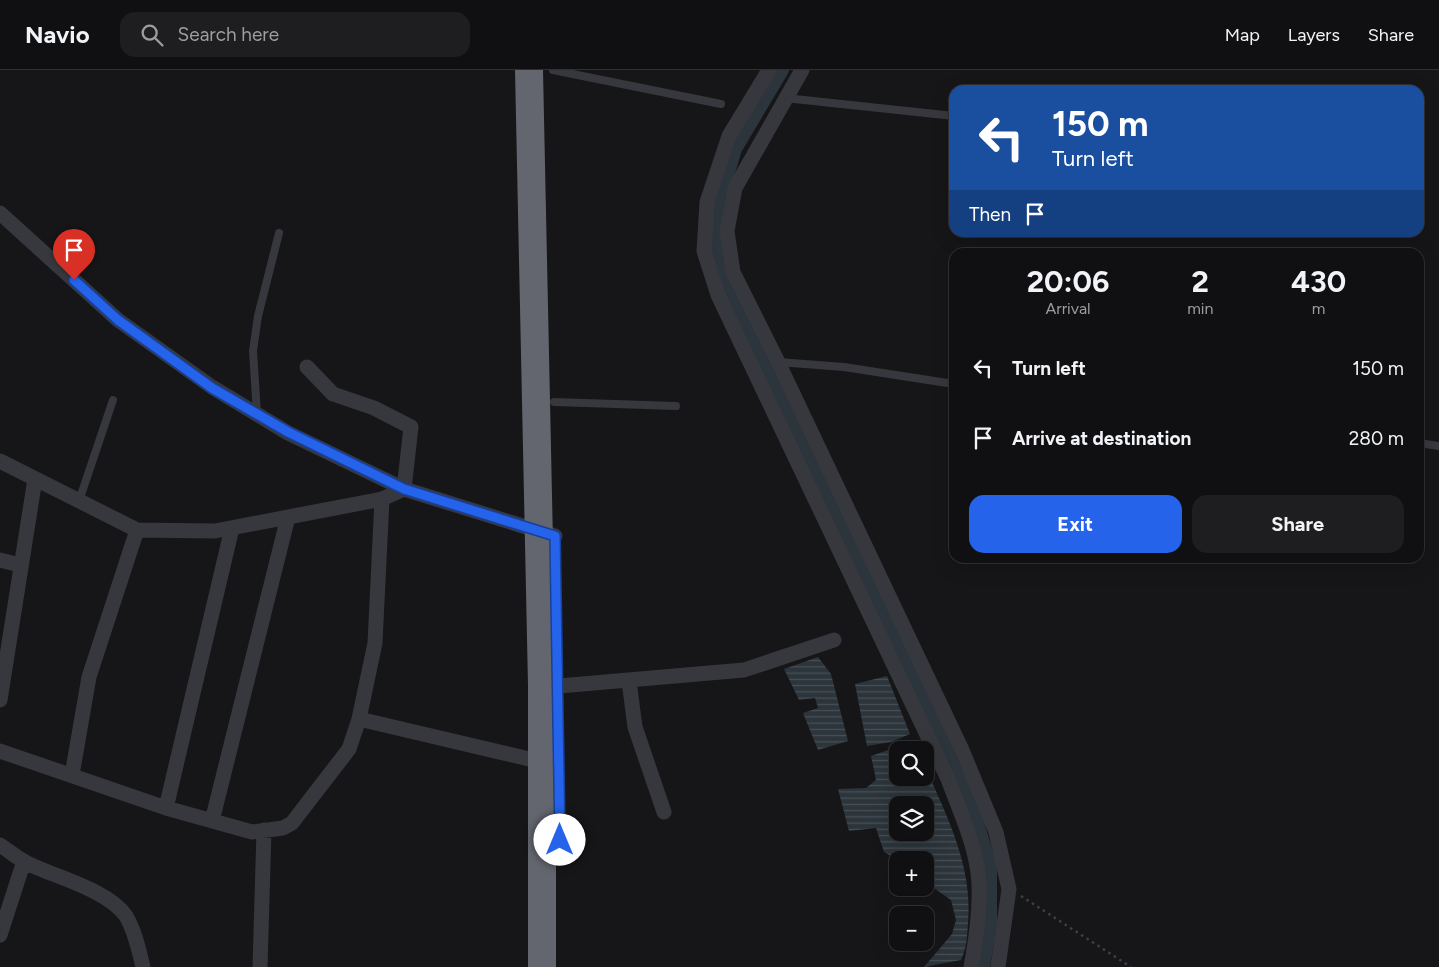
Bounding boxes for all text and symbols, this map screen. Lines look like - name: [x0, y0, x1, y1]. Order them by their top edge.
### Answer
- search box: [120, 12, 470, 57]
- text: Navio: [25, 20, 90, 49]
- icon: search: [138, 21, 166, 49]
- text: Search here: [178, 23, 279, 46]
- text: Map: [1225, 24, 1260, 46]
- text: Layers: [1288, 24, 1340, 46]
- text: Share: [1368, 24, 1414, 46]
- text: 150 m: [1052, 103, 1149, 145]
- icon: left: [969, 105, 1034, 170]
- text: Turn left: [1052, 145, 1134, 172]
- icon: arrive: [1021, 200, 1049, 228]
- text: Then: [969, 203, 1011, 226]
- pin: [53, 229, 95, 280]
- icon: arrive: [60, 236, 88, 264]
- text: 20:06: [1027, 263, 1109, 300]
- text: 2: [1192, 263, 1209, 300]
- text: 430: [1291, 263, 1346, 300]
- text: Arrival: [1045, 299, 1091, 318]
- text: min: [1187, 299, 1213, 318]
- text: m: [1312, 299, 1325, 318]
- icon: left: [969, 354, 997, 382]
- text: Turn left: [1012, 357, 1086, 380]
- text: 150 m: [1352, 357, 1404, 380]
- icon: arrive: [969, 424, 997, 452]
- text: Arrive at destination: [1012, 427, 1191, 450]
- text: 280 m: [1349, 427, 1404, 450]
- button: Exit: [969, 495, 1182, 553]
- button: Share: [1192, 495, 1404, 553]
- map controls: [889, 741, 934, 951]
- button: search: [889, 741, 934, 786]
- button: layers: [889, 796, 934, 841]
- position arrow: [533, 813, 585, 865]
- button: +: [889, 851, 934, 896]
- button: −: [889, 906, 934, 951]

